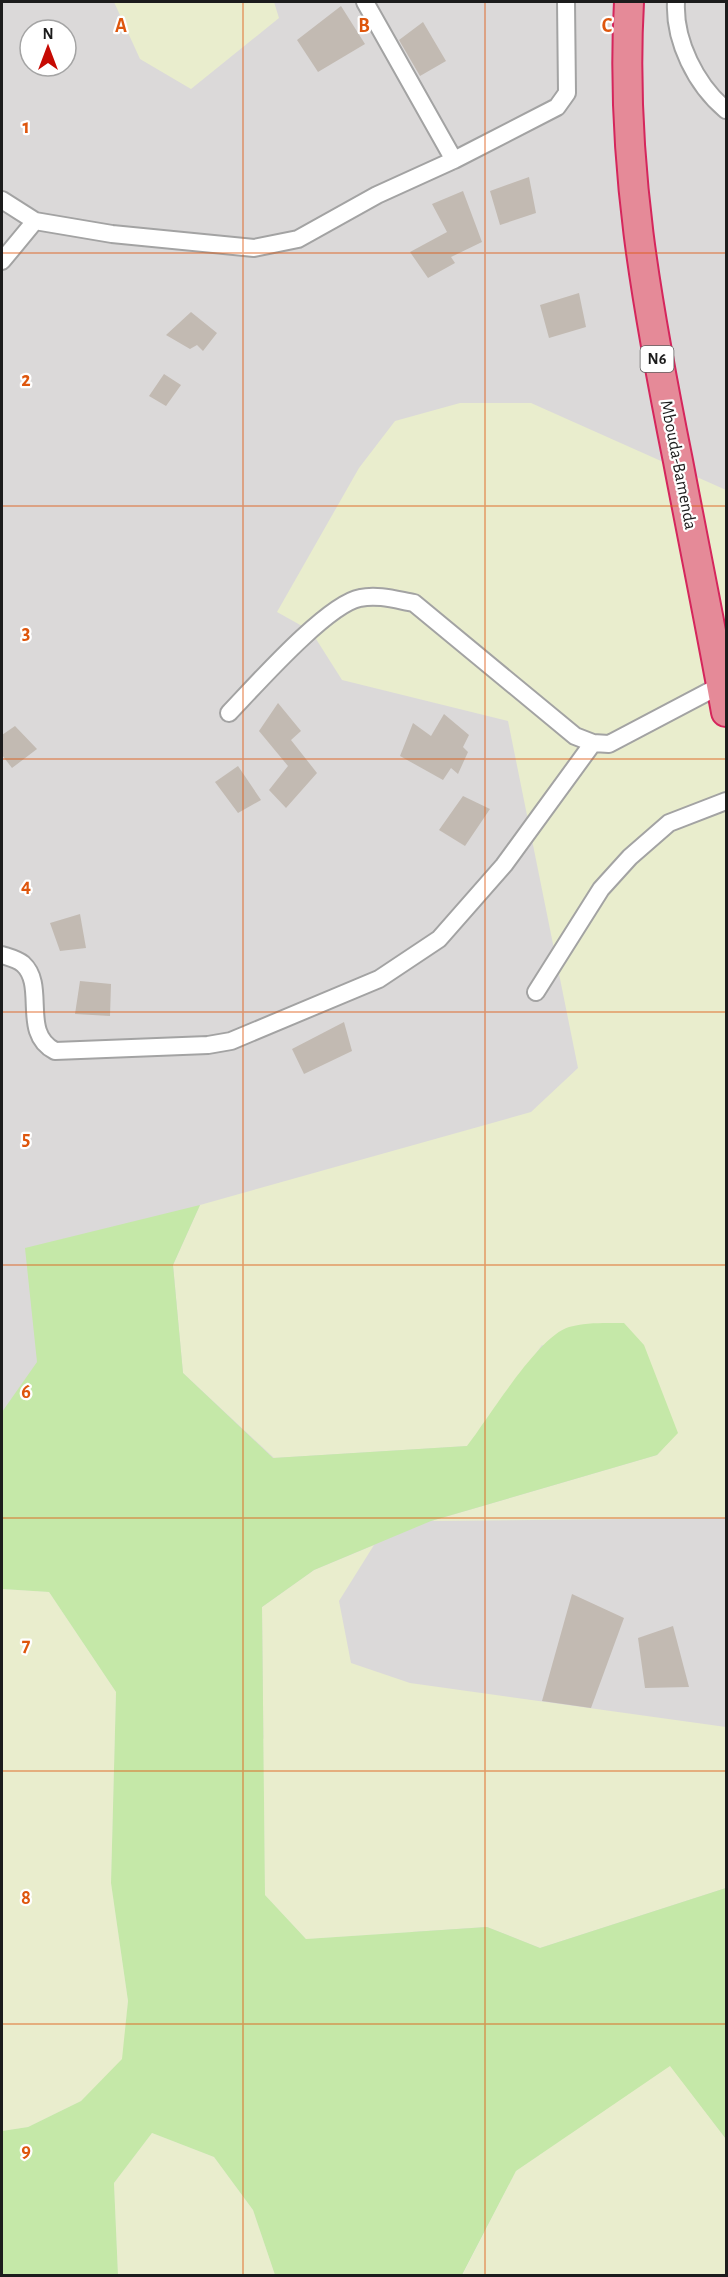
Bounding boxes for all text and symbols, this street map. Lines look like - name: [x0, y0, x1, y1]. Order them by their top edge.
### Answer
- text: A: [115, 16, 127, 36]
- text: B: [358, 16, 370, 36]
- text: C: [602, 16, 613, 36]
- north arrow: [18, 18, 78, 78]
- text: N: [42, 26, 54, 42]
- text: 1: [22, 117, 30, 137]
- road number: N6: [640, 346, 674, 372]
- text: 2: [21, 370, 31, 390]
- street label: Mbouda-Bamenda: [657, 399, 699, 531]
- text: 3: [22, 623, 30, 643]
- text: 4: [21, 876, 31, 896]
- text: 5: [22, 1129, 30, 1149]
- text: 6: [21, 1382, 31, 1402]
- text: 7: [22, 1635, 31, 1655]
- text: 8: [21, 1888, 31, 1908]
- text: 9: [21, 2141, 31, 2161]

